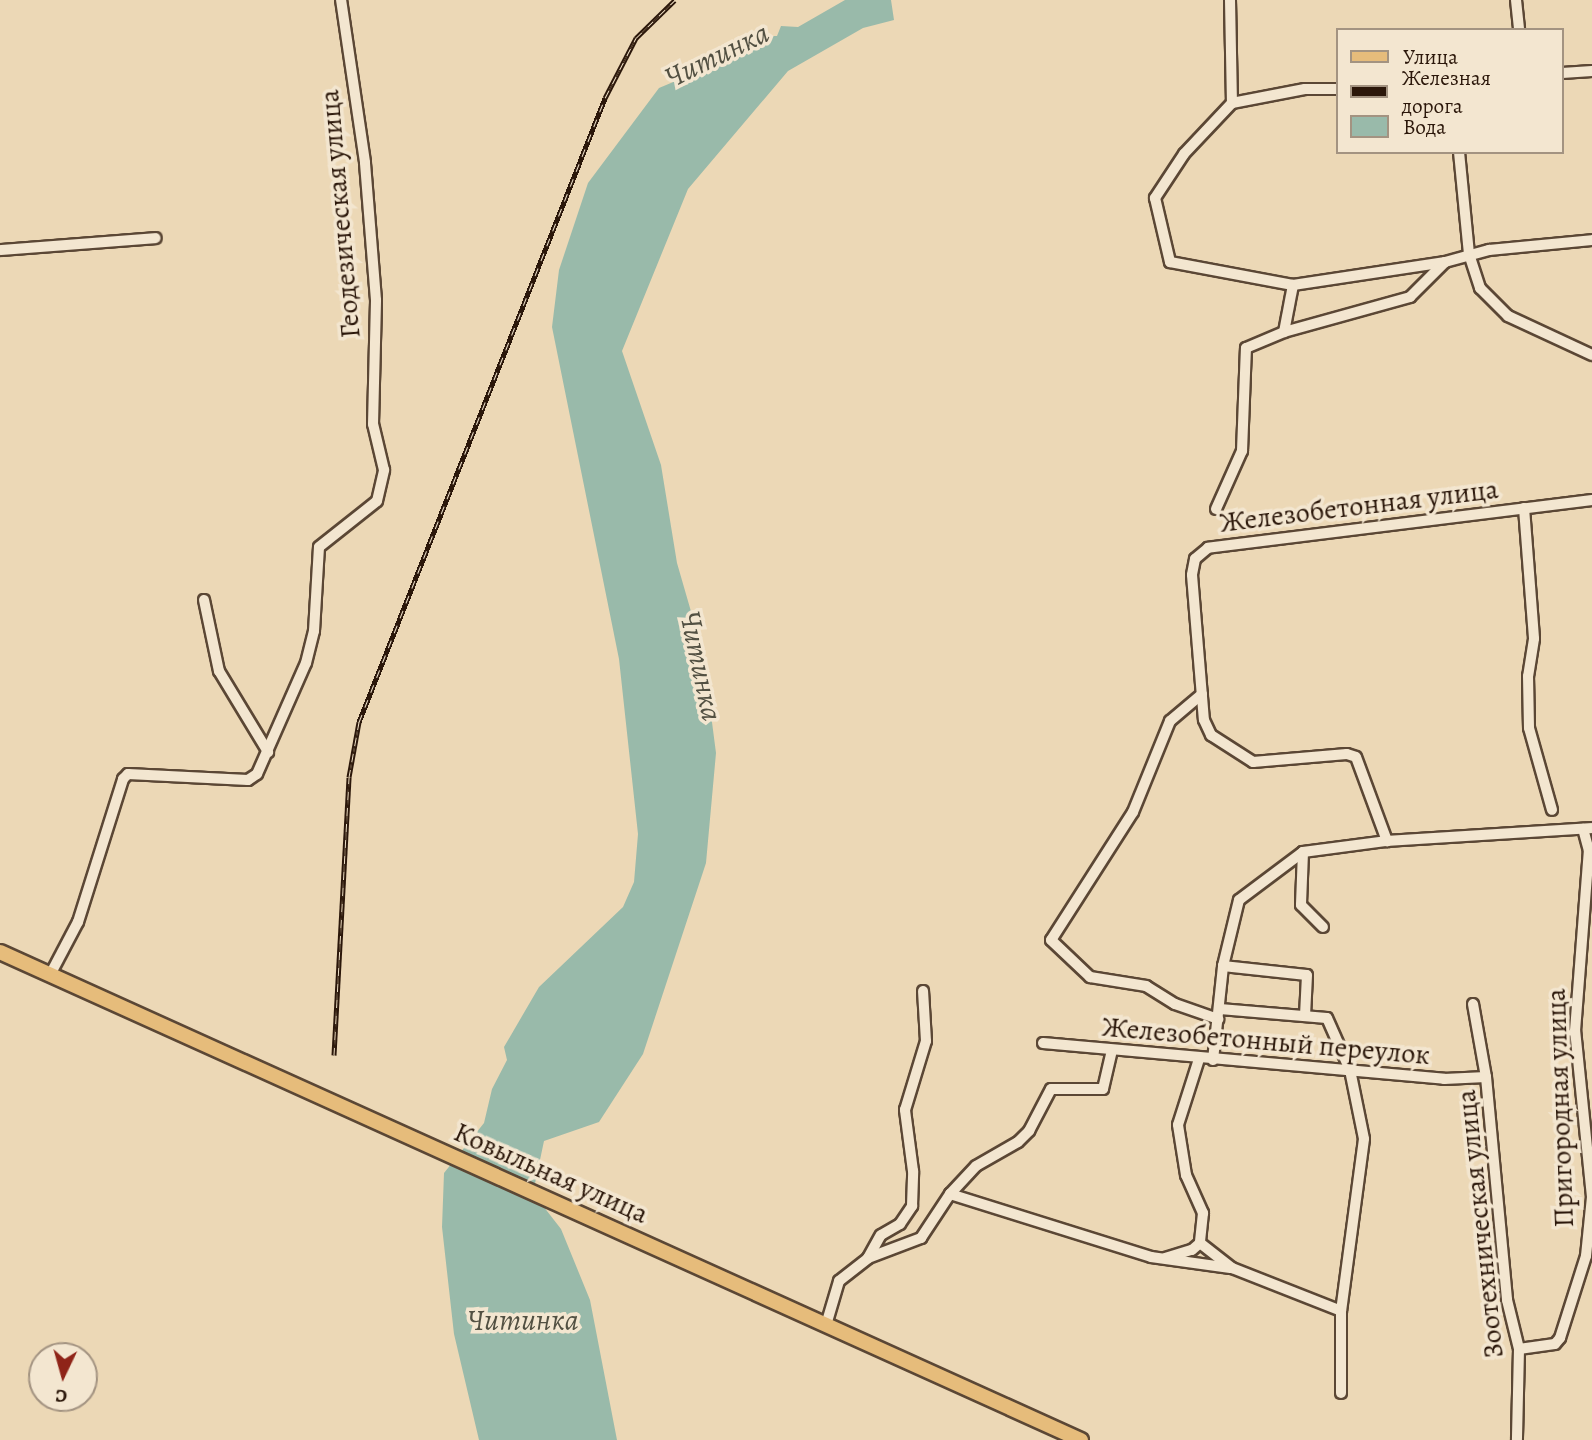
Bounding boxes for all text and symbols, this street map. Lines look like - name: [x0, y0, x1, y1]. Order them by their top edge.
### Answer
- water label: Читинка: [659, 14, 775, 96]
- legend: [1336, 28, 1564, 154]
- text: Улица: [1403, 43, 1458, 71]
- text: Железная дорога: [1402, 64, 1491, 120]
- street label: Геодезическая улица: [312, 88, 368, 340]
- text: Вода: [1403, 113, 1446, 141]
- street label: Железобетонная улица: [1218, 472, 1500, 540]
- water label: Читинка: [672, 608, 730, 724]
- street label: Пригородная улица: [1539, 988, 1581, 1228]
- street label: Железобетонный переулок: [1101, 1010, 1431, 1072]
- street label: Зоотехническая улица: [1449, 1088, 1511, 1360]
- street label: Ковыльная улица: [449, 1115, 653, 1231]
- water label: Читинка: [467, 1302, 579, 1338]
- north arrow: [28, 1342, 98, 1412]
- text: С: [54, 1382, 68, 1409]

